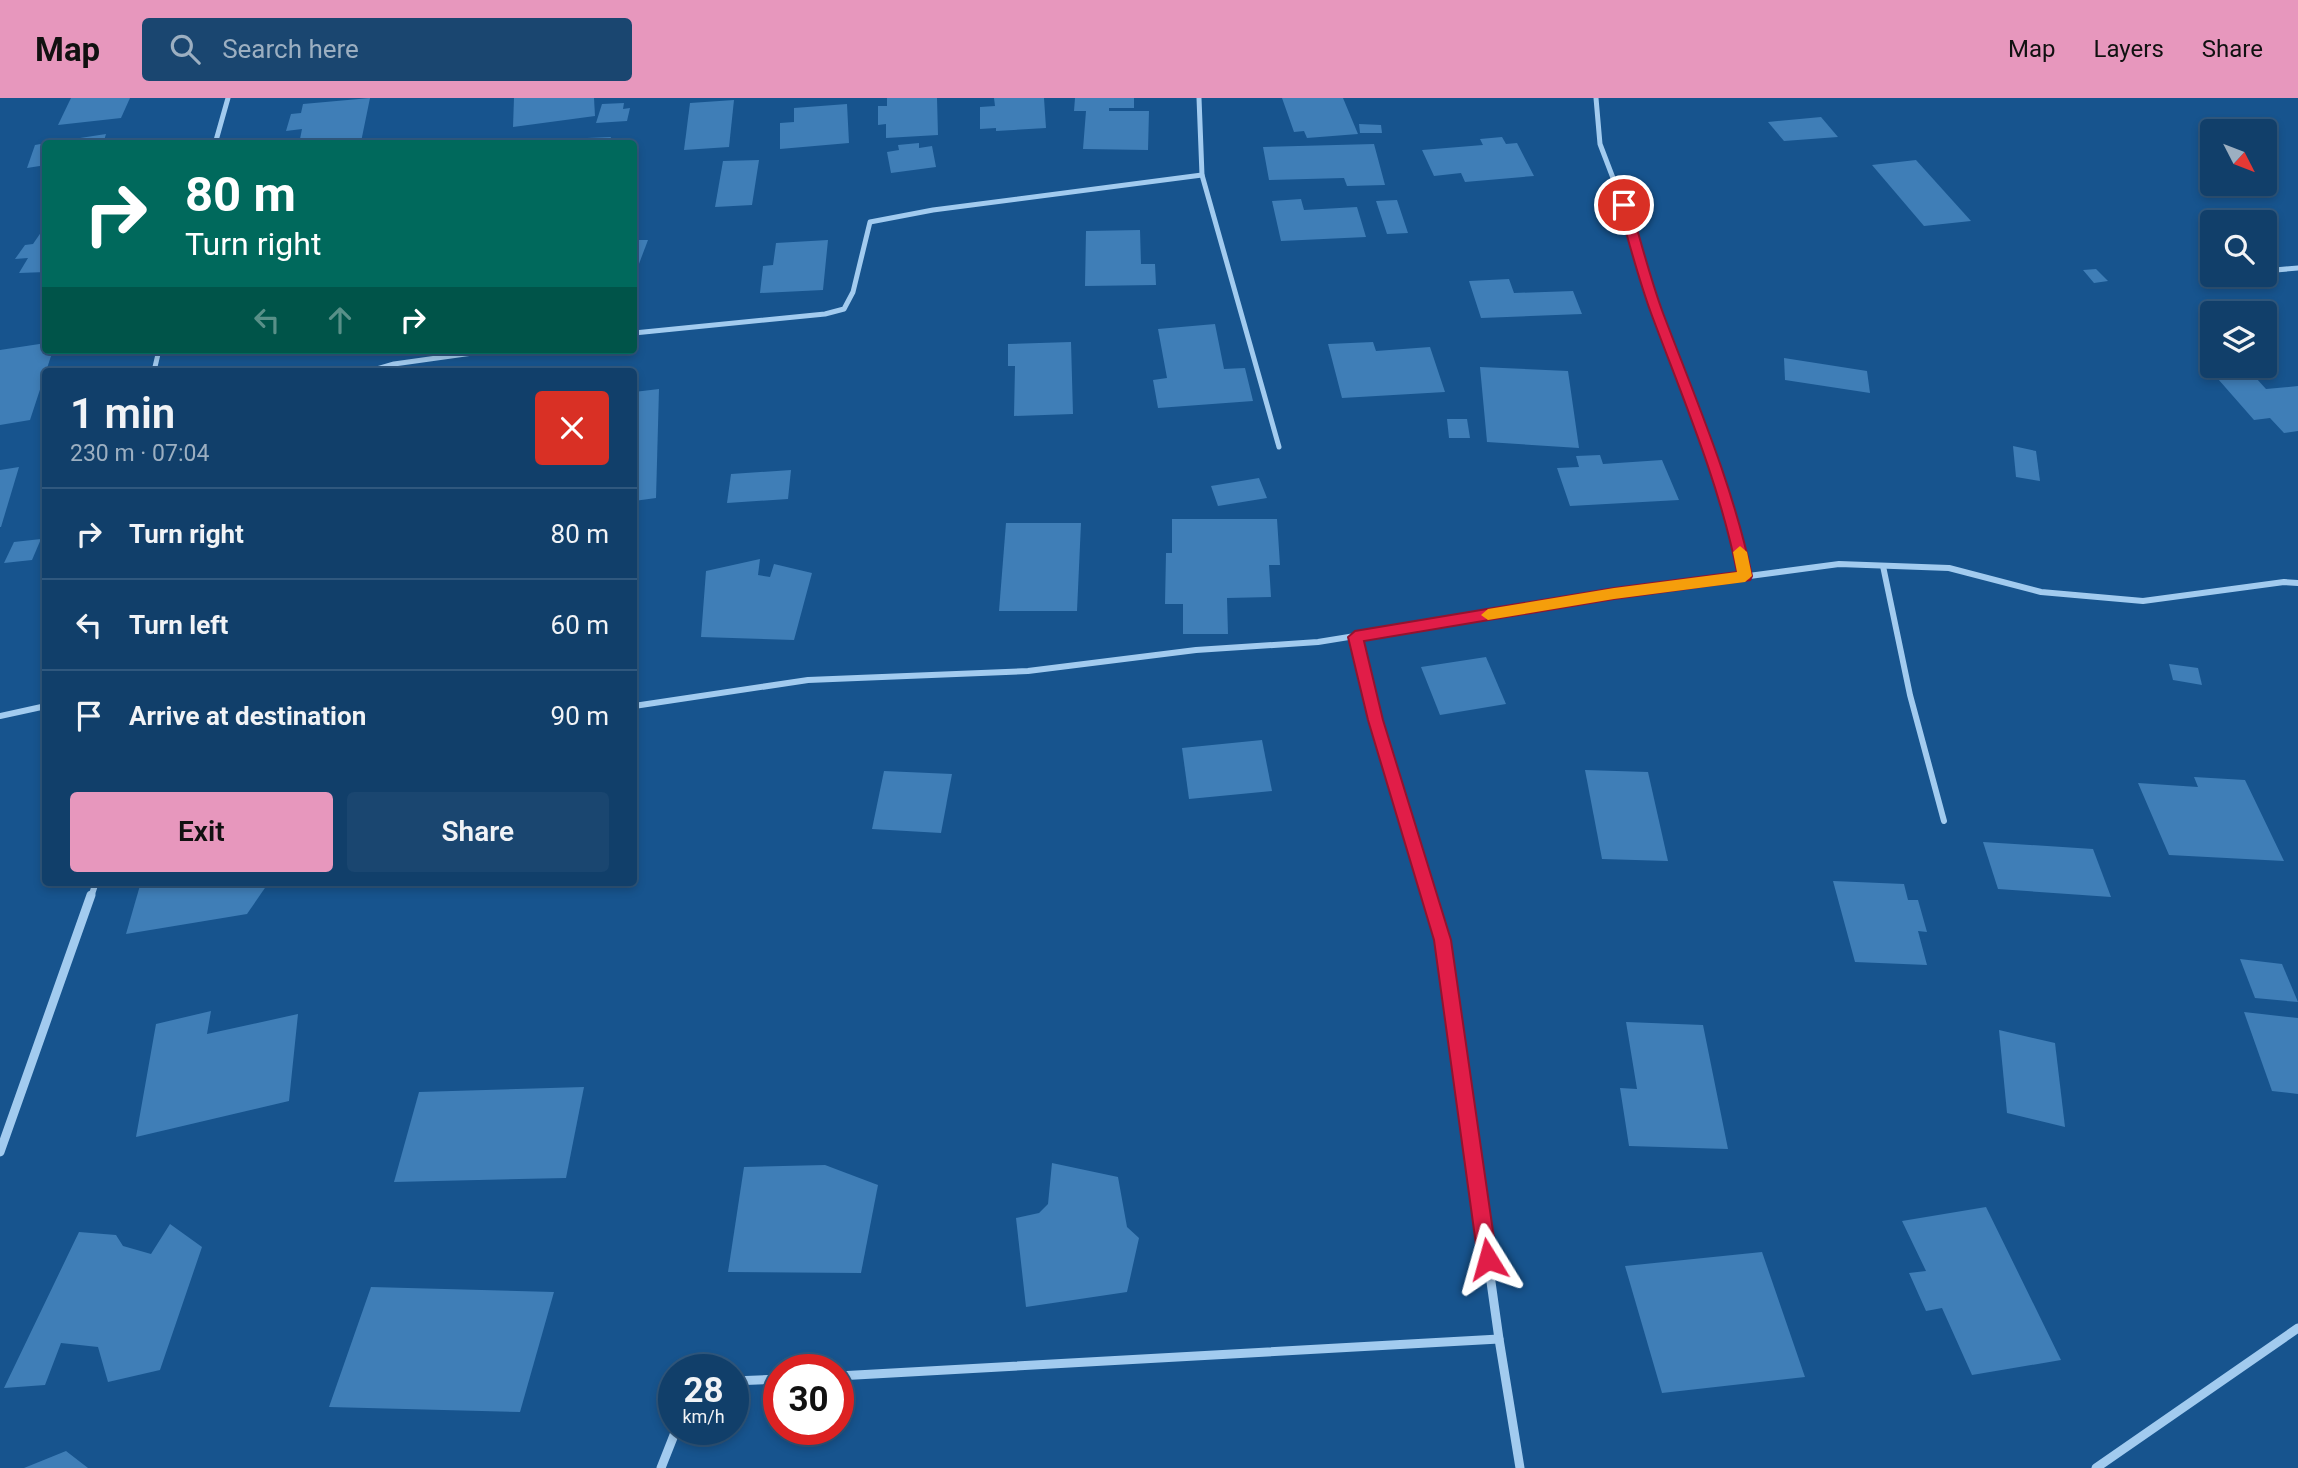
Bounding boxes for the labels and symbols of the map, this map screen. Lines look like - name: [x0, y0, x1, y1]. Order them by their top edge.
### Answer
- north arrow: [2200, 119, 2277, 196]
- pin: [1594, 175, 1654, 235]
- position arrow: [1451, 1222, 1525, 1296]
- speed limit sign: 30: [763, 1354, 854, 1445]

